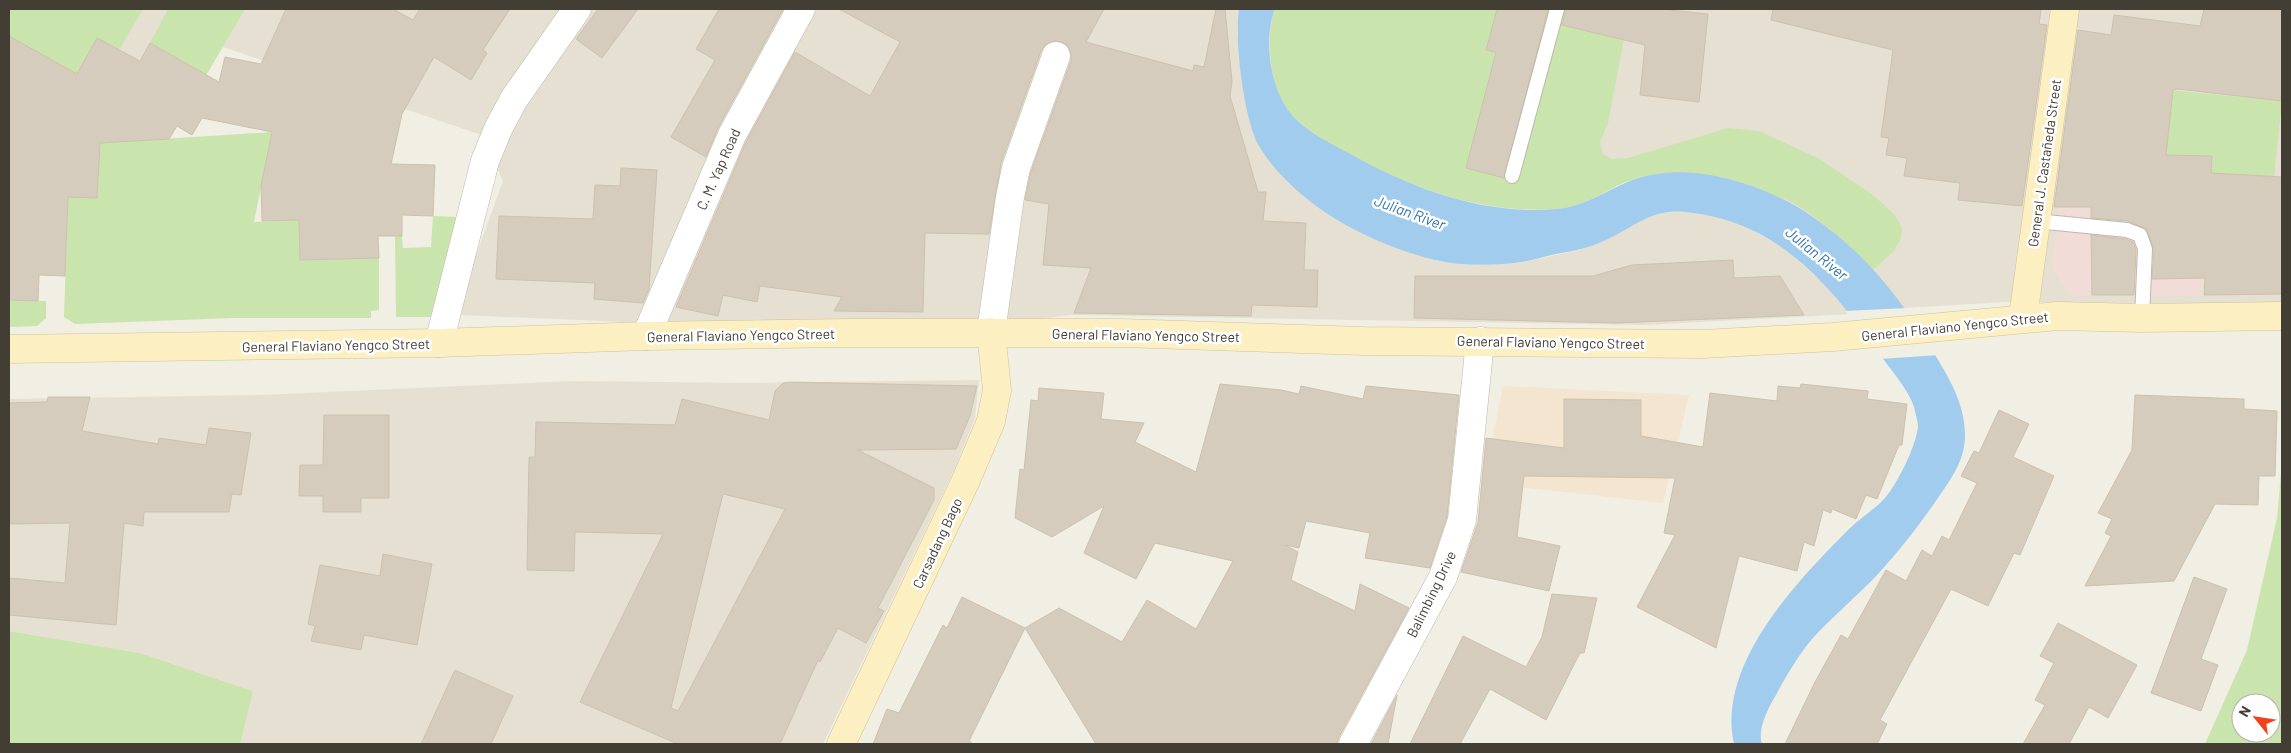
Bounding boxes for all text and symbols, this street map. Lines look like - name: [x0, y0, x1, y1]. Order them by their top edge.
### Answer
- street label: General J. Castañeda Street: [2024, 78, 2064, 248]
- street label: C. M. Yap Road: [692, 125, 744, 213]
- water label: Julian River: [1372, 191, 1449, 233]
- water label: Julian River: [1782, 223, 1852, 284]
- street label: General Flaviano Yengco Street: [1861, 308, 2049, 344]
- street label: General Flaviano Yengco Street: [647, 325, 835, 345]
- street label: General Flaviano Yengco Street: [1052, 325, 1240, 345]
- street label: General Flaviano Yengco Street: [1457, 332, 1645, 352]
- street label: General Flaviano Yengco Street: [242, 335, 430, 355]
- street label: Carsadang Bago: [909, 495, 965, 591]
- street label: Balimbing Drive: [1403, 548, 1459, 640]
- north arrow: [2231, 693, 2281, 743]
- text: N: [2235, 703, 2254, 720]

